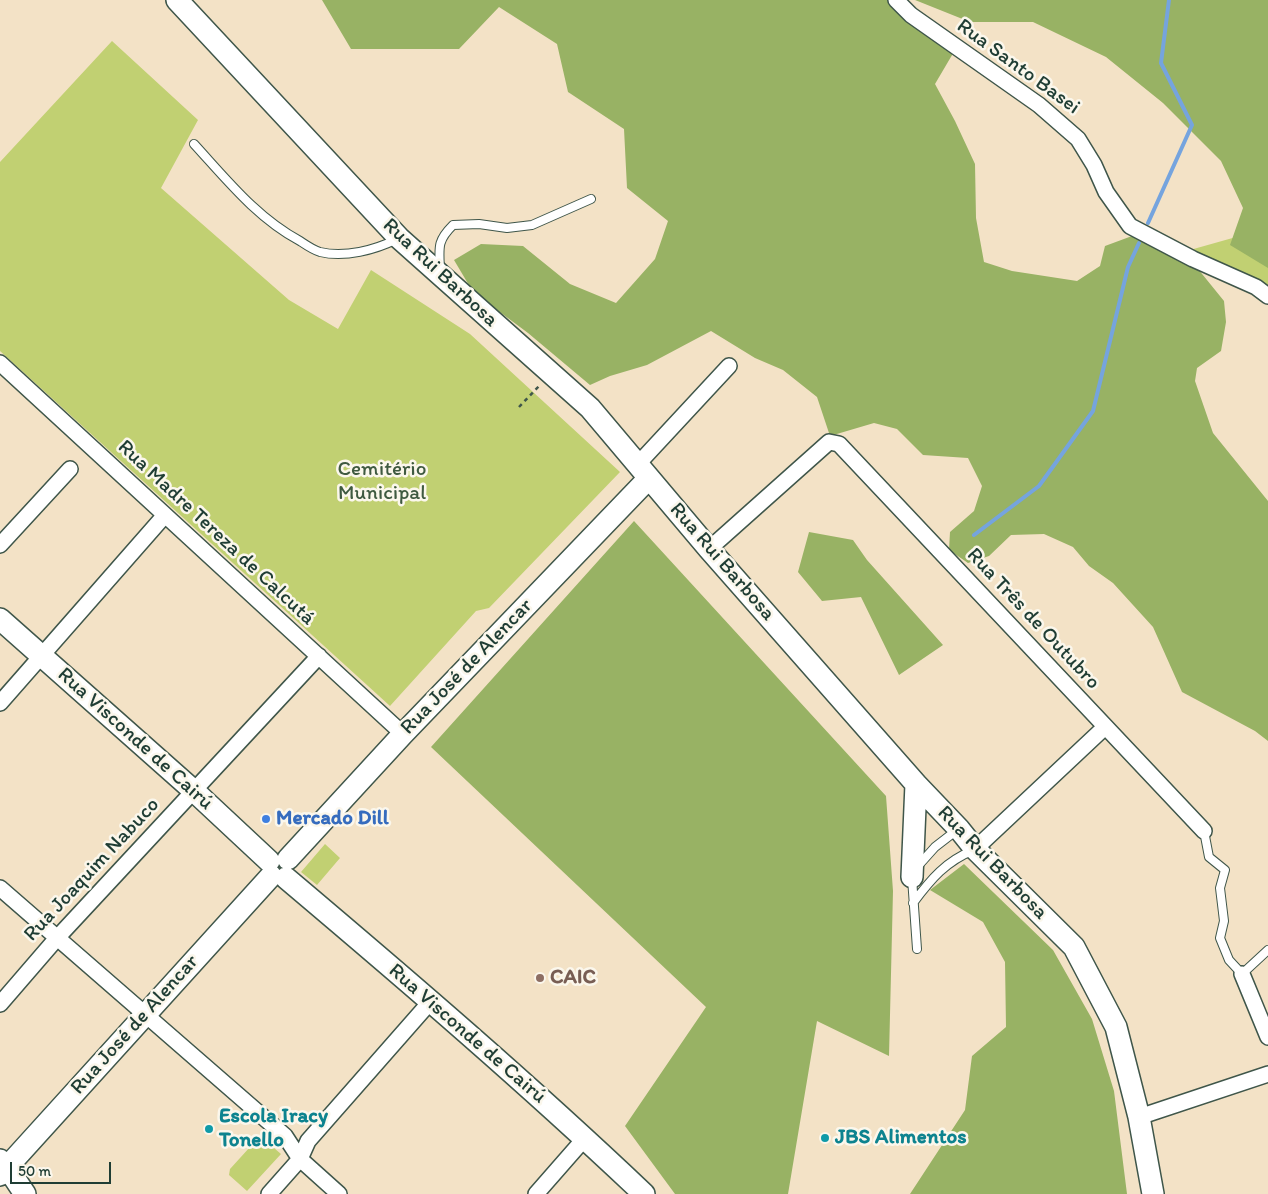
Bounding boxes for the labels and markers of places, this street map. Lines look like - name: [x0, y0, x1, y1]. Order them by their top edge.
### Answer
- place label: Mercado Dill: [276, 806, 389, 832]
- marker: Mercado Dill: [260, 813, 272, 825]
- place label: CAIC: [550, 965, 596, 991]
- marker: CAIC: [534, 972, 546, 984]
- place label: Escola Iracy Tonello: [219, 1104, 328, 1154]
- marker: Escola Iracy Tonello: [203, 1123, 215, 1135]
- place label: JBS Alimentos: [835, 1125, 967, 1151]
- marker: JBS Alimentos: [819, 1132, 831, 1144]

